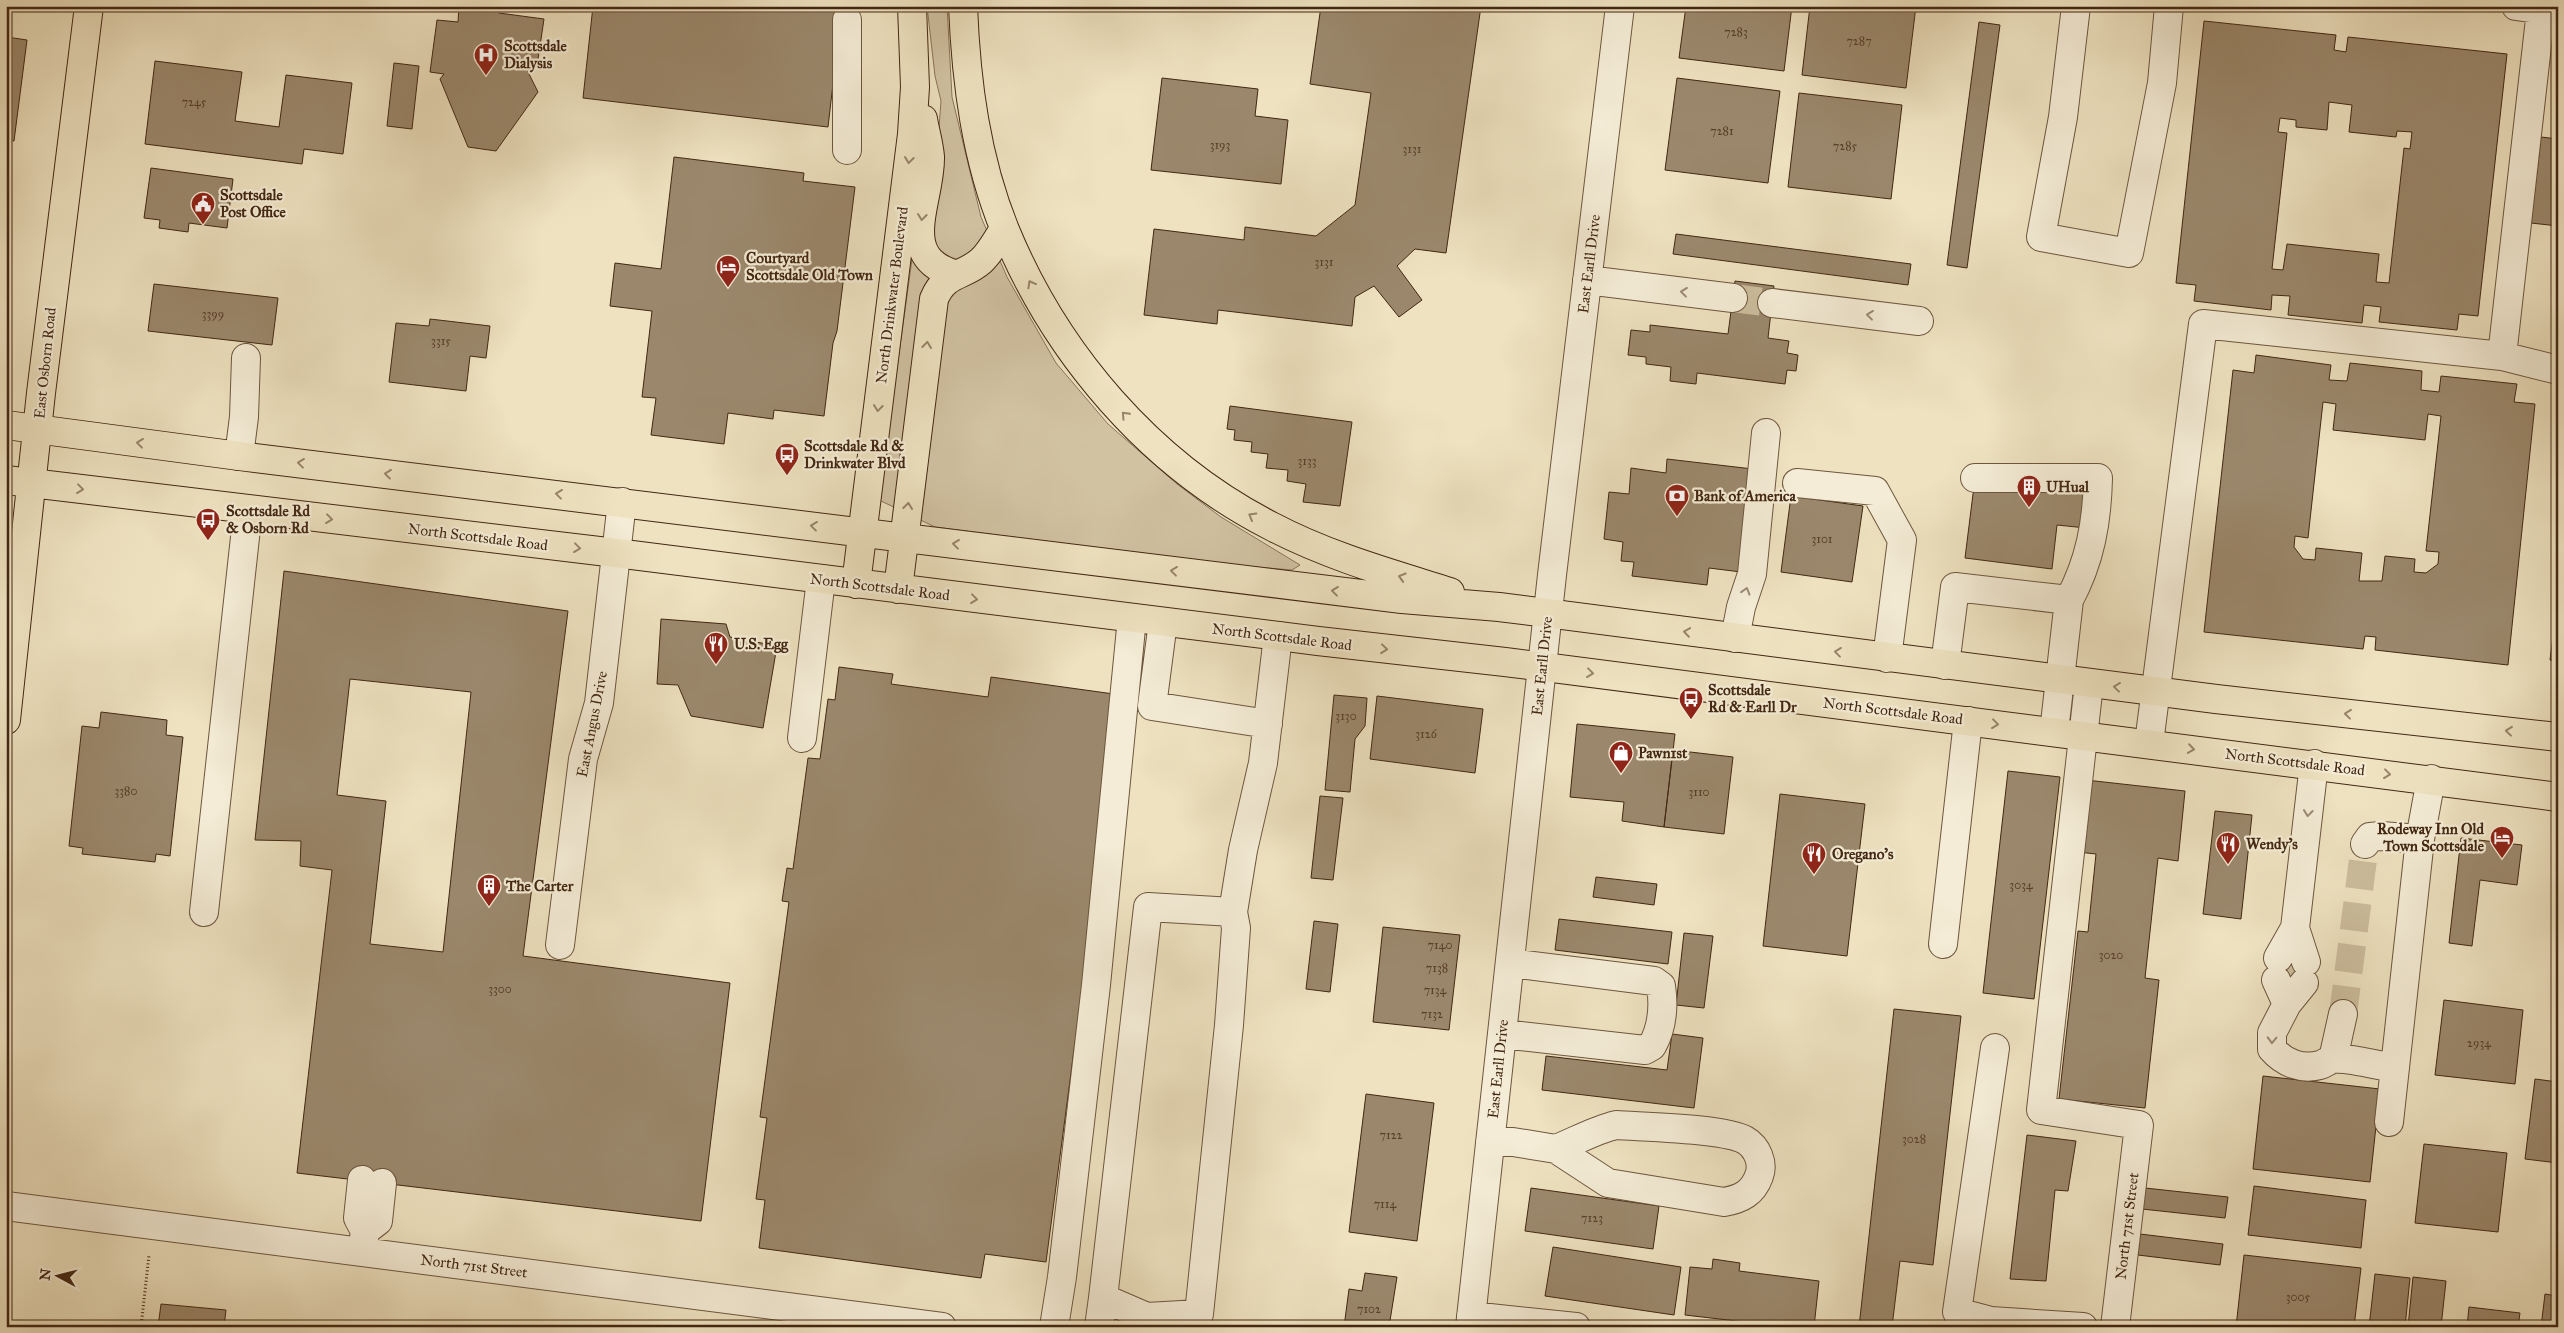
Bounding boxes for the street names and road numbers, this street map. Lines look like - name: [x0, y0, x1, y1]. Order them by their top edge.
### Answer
- street label: North Drinkwater Boulevard: [872, 205, 912, 385]
- street label: East Earll Drive: [1574, 213, 1604, 315]
- street label: East Osborn Road: [30, 306, 60, 420]
- street label: North Scottsdale Road: [407, 519, 549, 555]
- street label: North Scottsdale Road: [809, 569, 951, 605]
- street label: East Earll Drive: [1528, 615, 1556, 717]
- street label: North Scottsdale Road: [1211, 619, 1353, 655]
- street label: East Angus Drive: [573, 669, 611, 779]
- street label: North Scottsdale Road: [1822, 693, 1964, 729]
- street label: North Scottsdale Road: [2224, 744, 2366, 780]
- street label: East Earll Drive: [1484, 1018, 1512, 1120]
- street label: North 71st Street: [2111, 1171, 2143, 1281]
- street label: North 71st Street: [419, 1250, 529, 1282]

